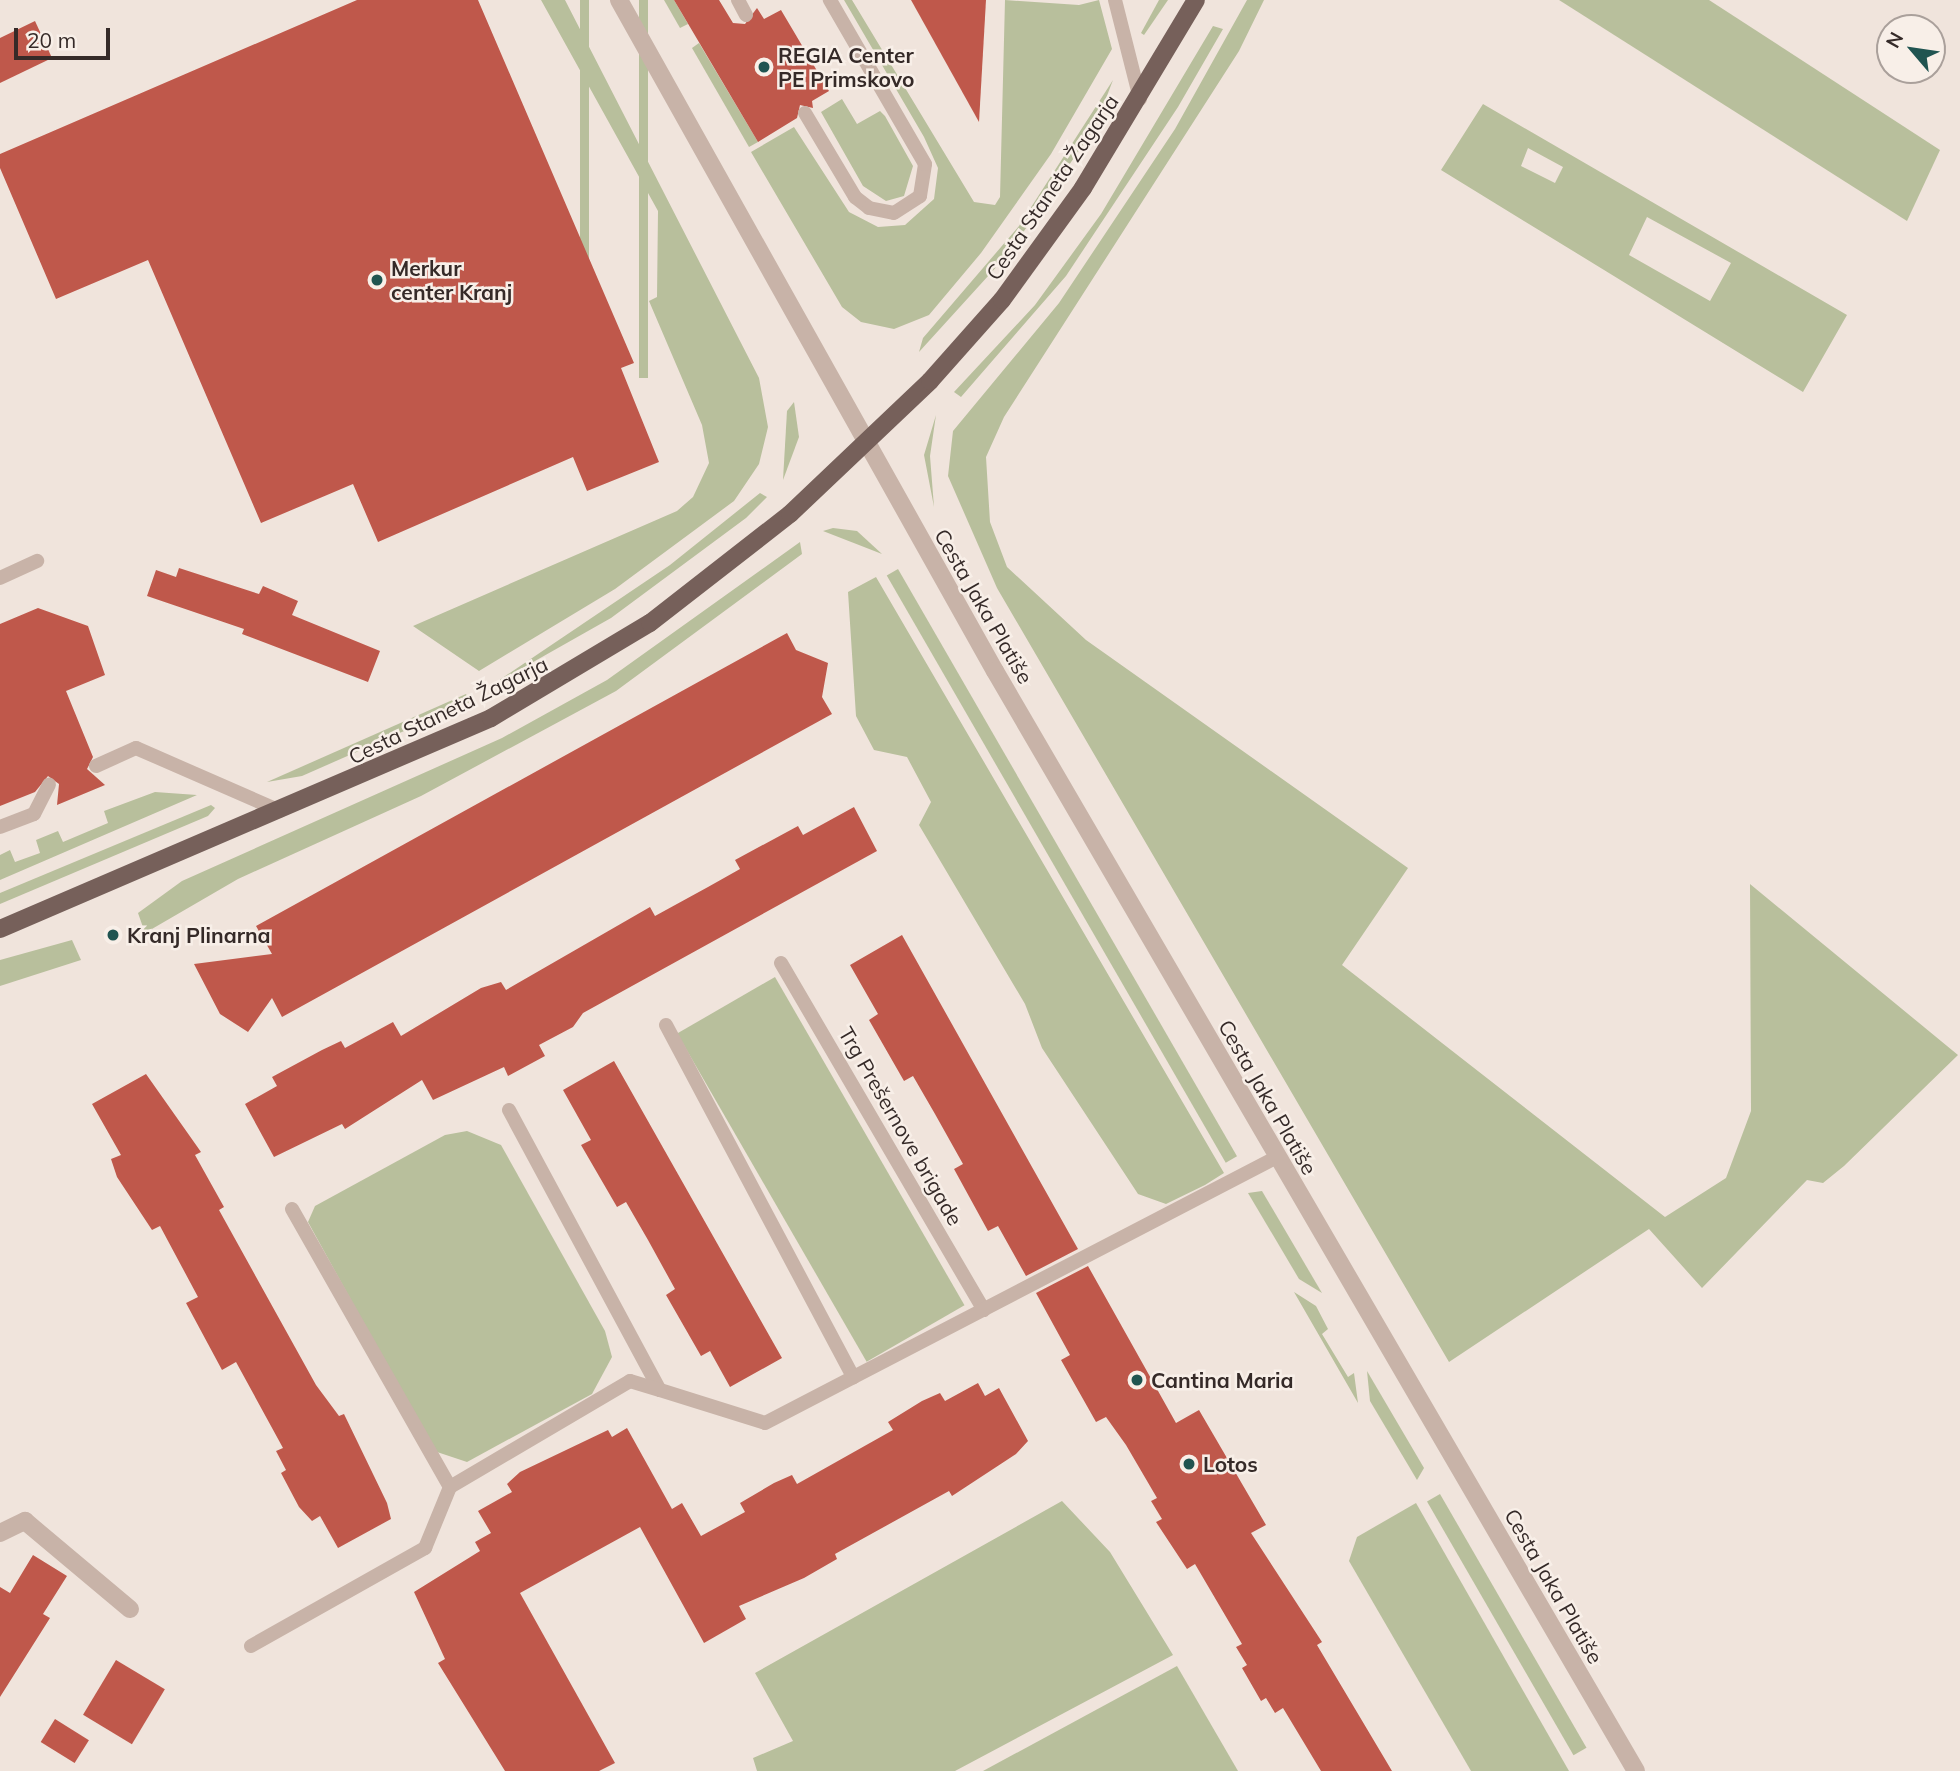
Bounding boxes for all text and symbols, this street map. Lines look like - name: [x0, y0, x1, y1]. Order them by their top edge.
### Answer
- scale bar: [18, 14, 114, 58]
- north arrow: [1876, 14, 1946, 84]
- text: 20 m: [27, 27, 76, 53]
- text: N: [1880, 28, 1908, 52]
- place label: REGIA Center PE Primskovo: [778, 42, 914, 92]
- marker: REGIA Center PE Primskovo: [756, 59, 772, 75]
- street label: Cesta Staneta Žagarja: [981, 89, 1123, 285]
- place label: Merkur center Kranj: [391, 255, 512, 305]
- marker: Merkur center Kranj: [369, 272, 385, 288]
- street label: Cesta Jaka Platiše: [929, 524, 1039, 688]
- street label: Cesta Staneta Žagarja: [344, 651, 552, 769]
- place label: Kranj Plinarna: [127, 922, 271, 948]
- marker: Kranj Plinarna: [105, 927, 121, 943]
- street label: Cesta Jaka Platiše: [1213, 1015, 1323, 1179]
- street label: Trg Prešernove brigade: [834, 1022, 968, 1230]
- place label: Cantina Maria: [1151, 1367, 1294, 1393]
- marker: Cantina Maria: [1129, 1372, 1145, 1388]
- place label: Lotos: [1203, 1451, 1258, 1477]
- marker: Lotos: [1181, 1456, 1197, 1472]
- street label: Cesta Jaka Platiše: [1499, 1504, 1609, 1668]

